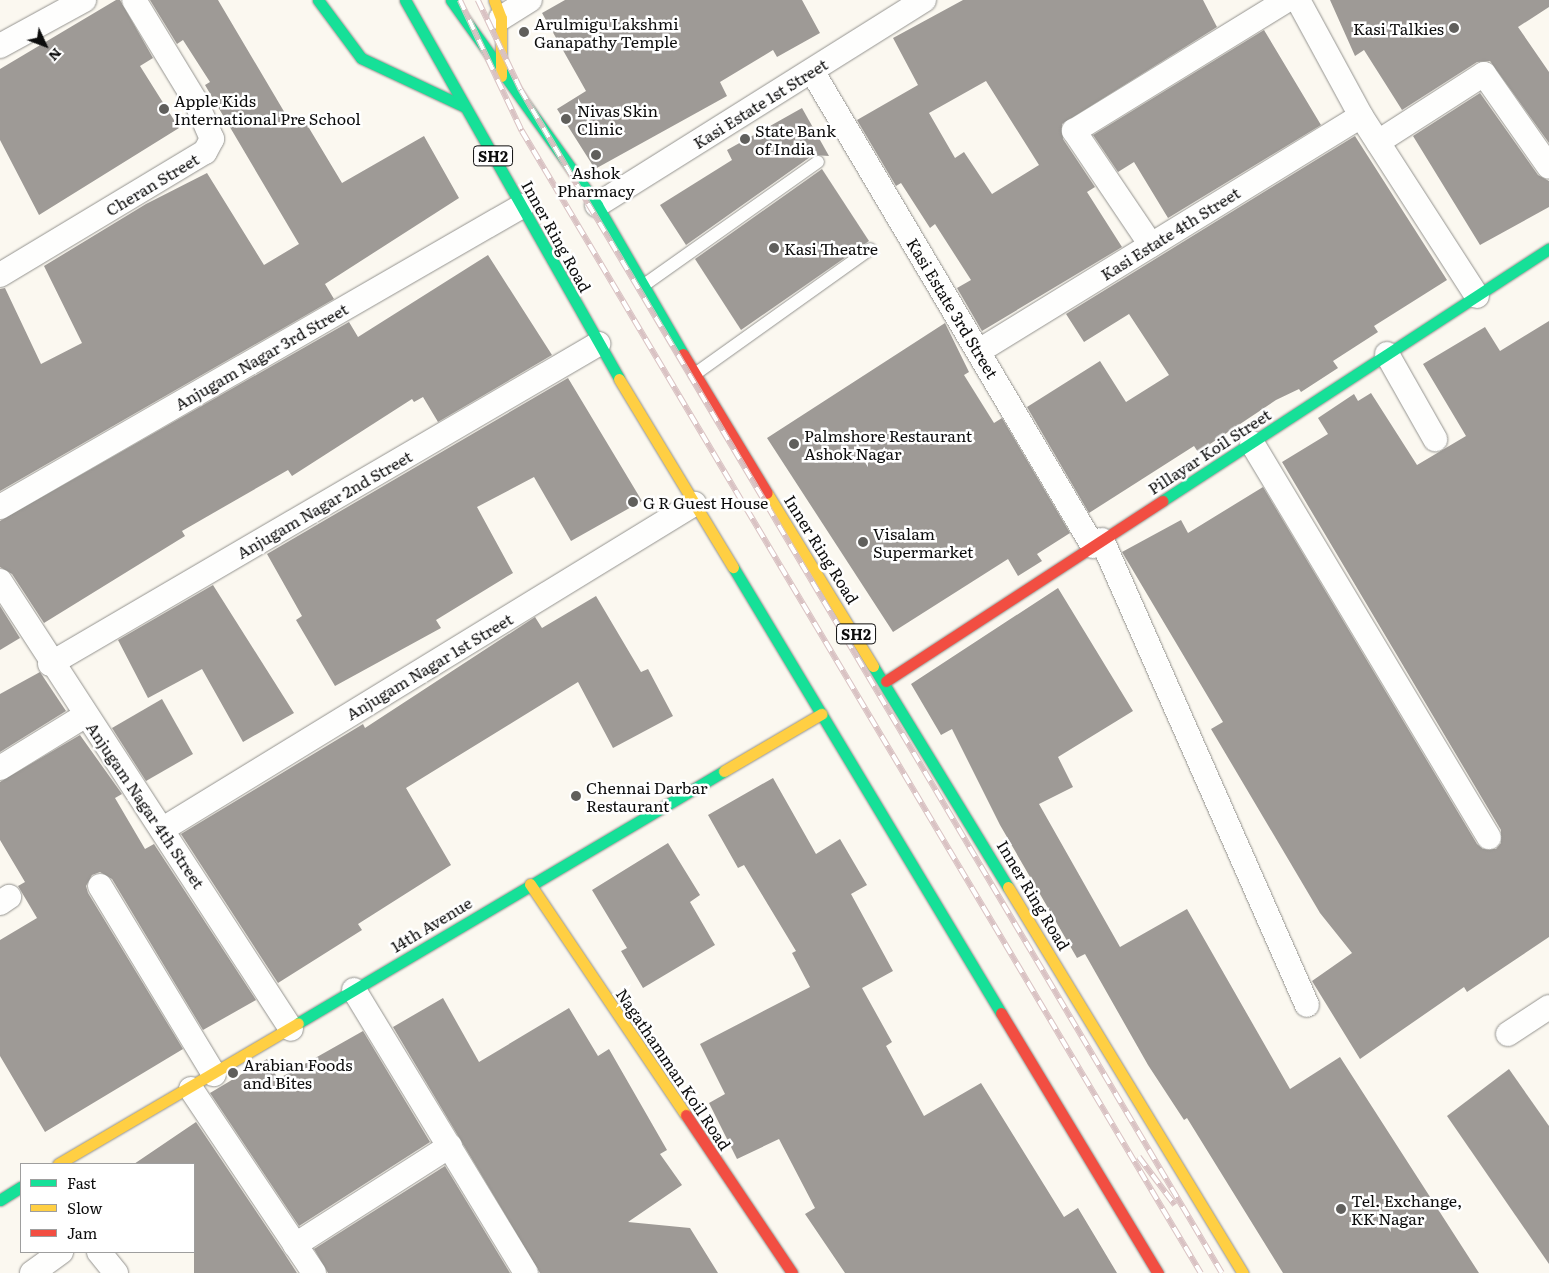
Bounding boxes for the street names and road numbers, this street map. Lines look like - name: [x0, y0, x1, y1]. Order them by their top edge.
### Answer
- street label: Kasi Estate 1st Street: [689, 54, 831, 152]
- road number: SH2: [473, 144, 513, 168]
- street label: Cheran Street: [102, 149, 202, 219]
- street label: Inner Ring Road: [518, 177, 596, 295]
- street label: Kasi Estate 4th Street: [1097, 182, 1243, 284]
- street label: Kasi Estate 3rd Street: [903, 234, 1003, 382]
- street label: Anjugam Nagar 3rd Street: [171, 299, 351, 413]
- street label: Pillayar Koil Street: [1144, 404, 1274, 498]
- street label: Anjugam Nagar 2nd Street: [233, 446, 415, 562]
- street label: Inner Ring Road: [781, 491, 863, 607]
- street label: Anjugam Nagar 1st Street: [342, 609, 516, 723]
- road number: SH2: [836, 622, 876, 646]
- street label: Anjugam Nagar 4th Street: [83, 718, 209, 892]
- street label: Inner Ring Road: [994, 837, 1074, 953]
- street label: 14th Avenue: [387, 892, 475, 956]
- street label: Nagathamman Koil Road: [613, 985, 735, 1153]

